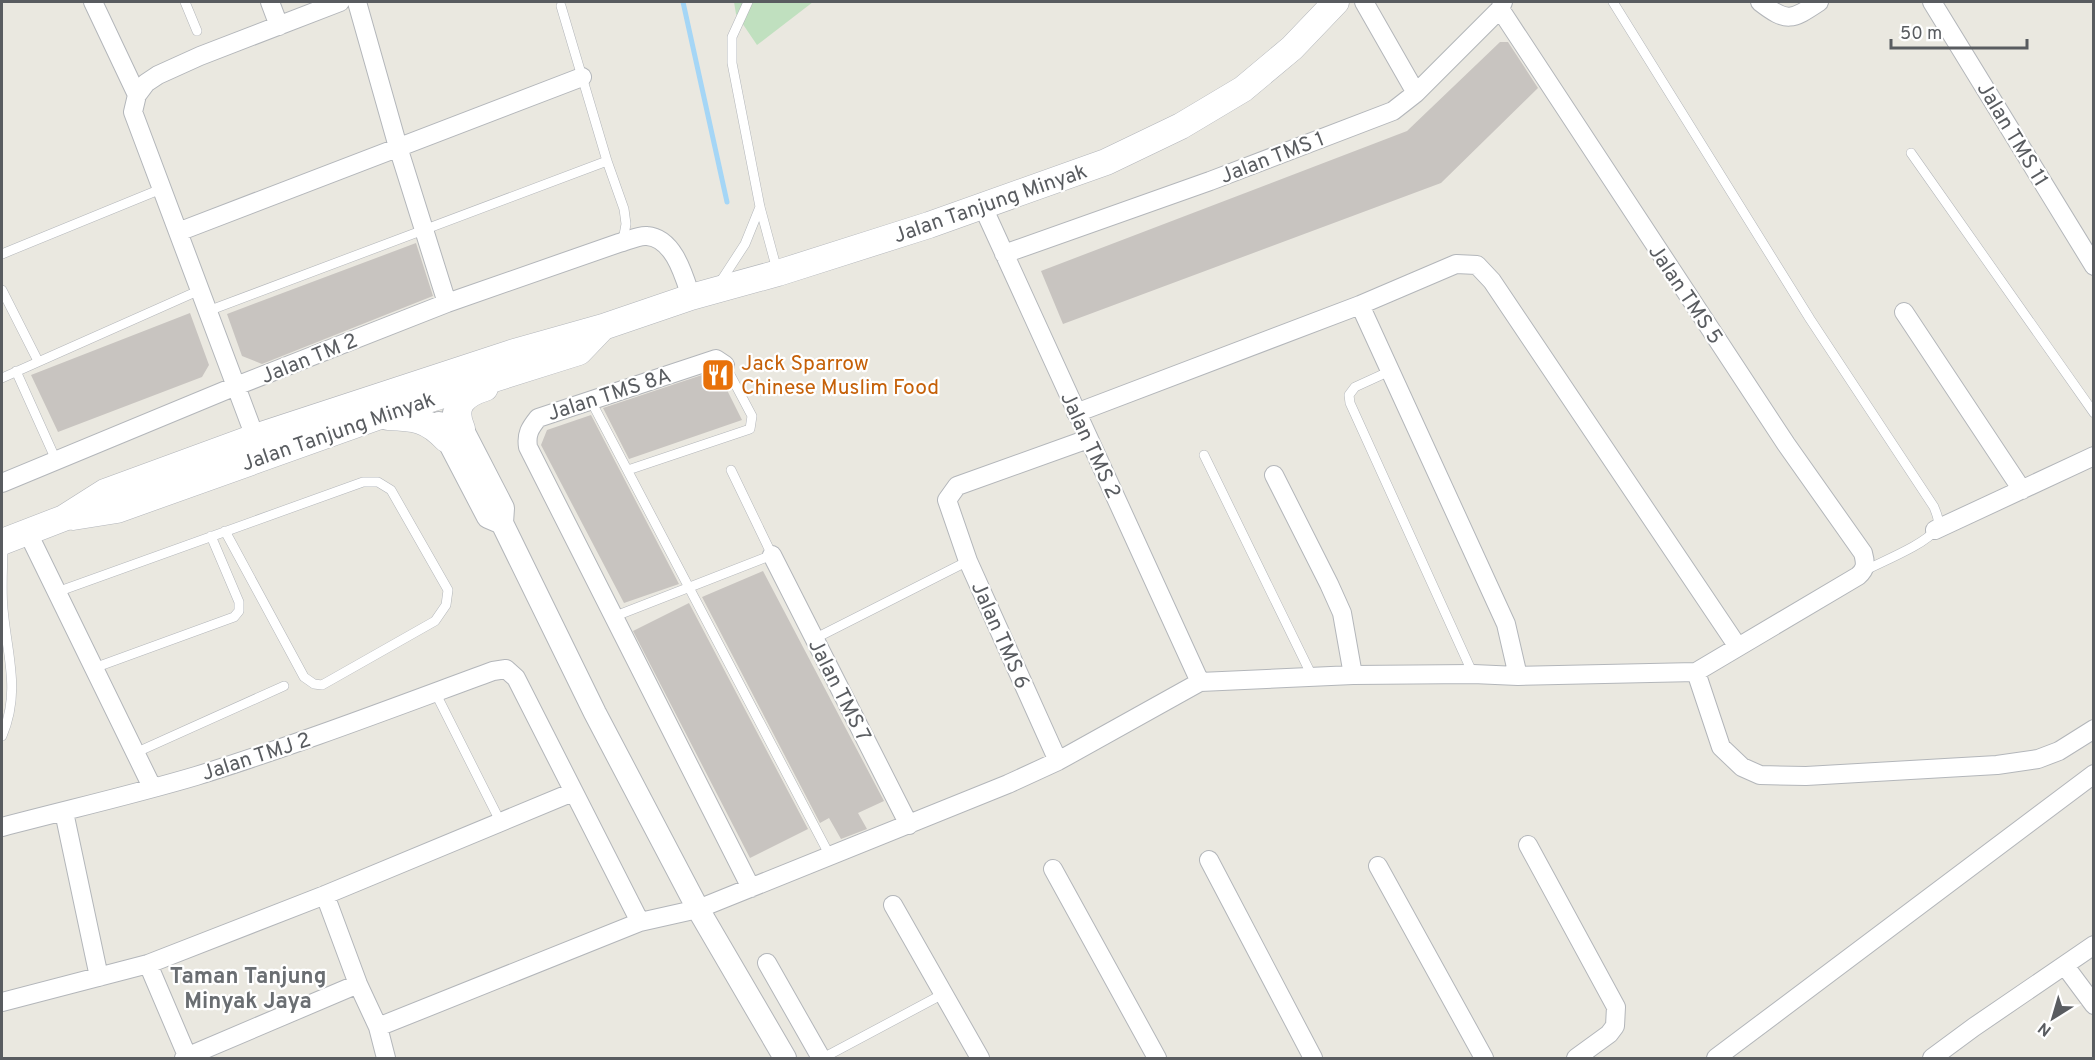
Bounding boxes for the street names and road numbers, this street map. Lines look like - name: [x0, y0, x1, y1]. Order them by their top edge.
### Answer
- street label: Jalan TMS 11: [1970, 77, 2054, 192]
- street label: Jalan TMS 1: [1217, 126, 1329, 191]
- street label: Jalan Tanjung Minyak: [890, 159, 1091, 250]
- street label: Jalan TMS 5: [1641, 240, 1728, 350]
- street label: Jalan TM 2: [257, 328, 362, 391]
- street label: Jalan TMS 8A: [544, 363, 675, 428]
- street label: Jalan Tanjung Minyak: [238, 387, 439, 478]
- street label: Jalan TMS 2: [1053, 388, 1126, 503]
- street label: Jalan TMS 6: [964, 578, 1035, 693]
- street label: Jalan TMS 7: [801, 635, 876, 747]
- street label: Jalan TMJ 2: [198, 727, 315, 788]

